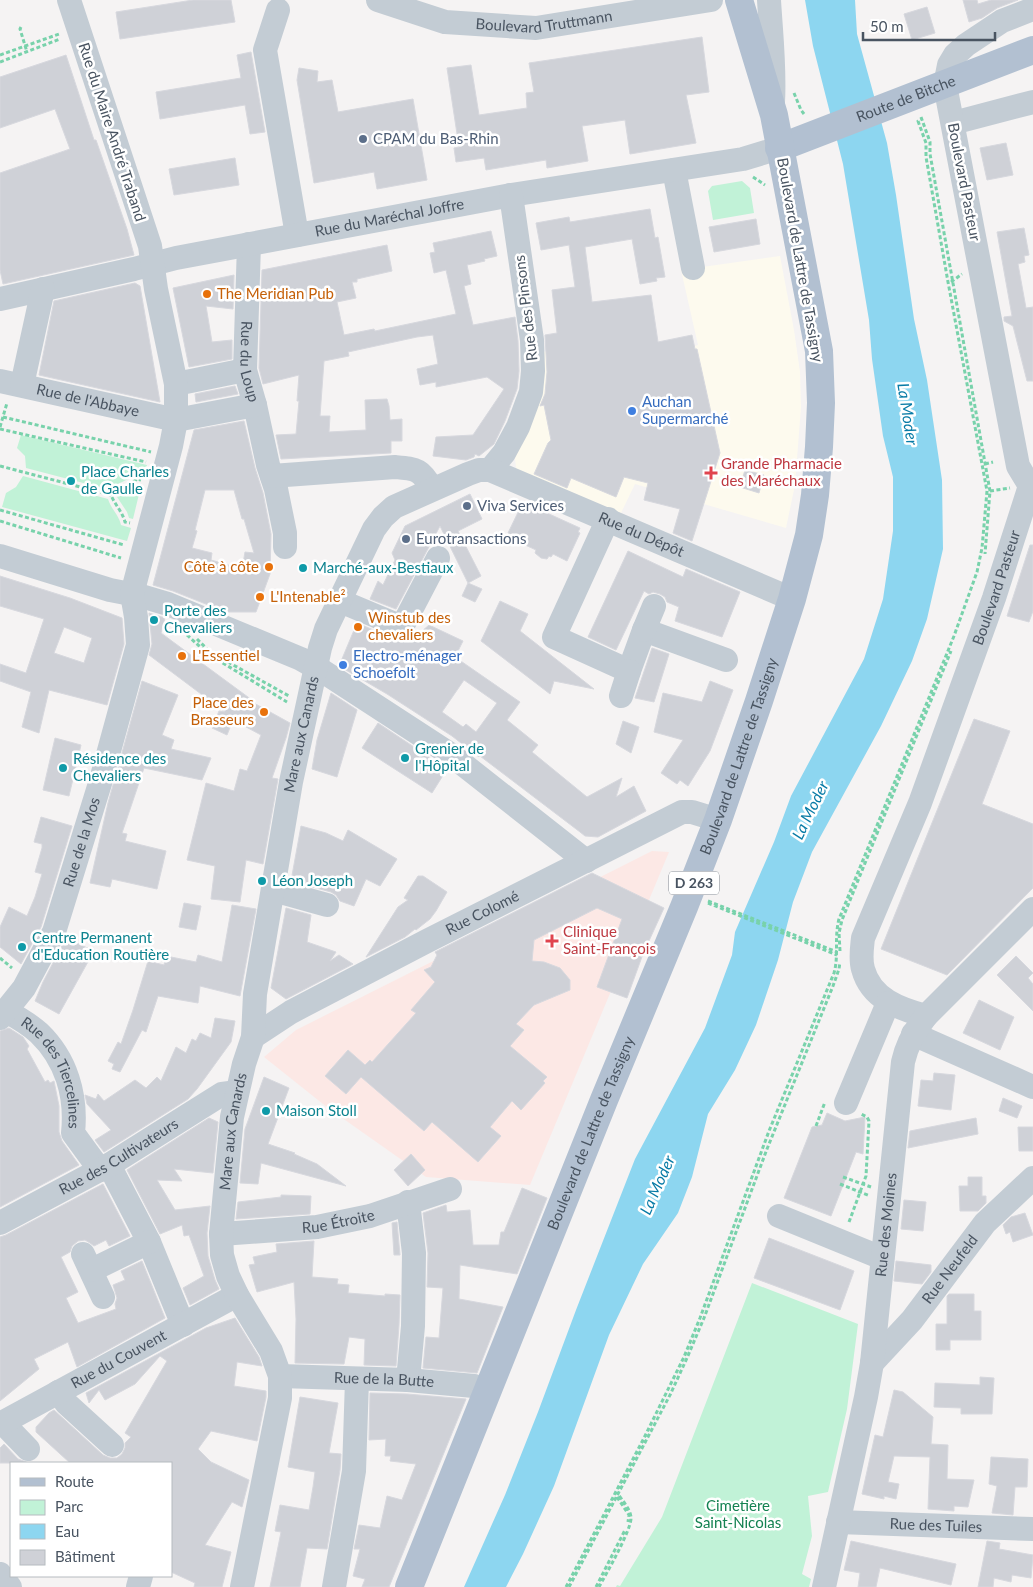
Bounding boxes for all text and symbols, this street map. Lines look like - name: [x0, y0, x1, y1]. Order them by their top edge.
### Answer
- street label: Boulevard Truttmann: [475, 6, 613, 36]
- scale bar: [863, 10, 996, 42]
- text: 50 m: [870, 17, 904, 35]
- street label: Rue du Maire André Traband: [76, 40, 150, 223]
- street label: Route de Bitche: [853, 71, 958, 125]
- street label: Boulevard Pasteur: [945, 121, 985, 243]
- place label: CPAM du Bas-Rhin: [373, 129, 499, 147]
- marker: CPAM du Bas-Rhin: [357, 133, 369, 145]
- street label: Boulevard de Lattre de Tassigny: [774, 156, 828, 364]
- street label: Rue du Maréchal Joffre: [313, 194, 466, 240]
- street label: Rue des Pinsons: [510, 254, 540, 362]
- place label: The Meridian Pub: [217, 284, 334, 302]
- marker: The Meridian Pub: [201, 288, 213, 300]
- street label: Rue du Loup: [237, 321, 264, 404]
- street label: Rue de l'Abbaye: [35, 379, 141, 420]
- water label: La Moder: [894, 381, 923, 447]
- place label: Auchan Supermarché: [642, 392, 729, 427]
- marker: Auchan Supermarché: [626, 405, 638, 417]
- place label: Grande Pharmacie des Maréchaux: [721, 454, 842, 489]
- place label: Place Charles de Gaulle: [81, 462, 169, 497]
- marker: Grande Pharmacie des Maréchaux: [705, 467, 717, 479]
- marker: Place Charles de Gaulle: [65, 475, 77, 487]
- place label: Viva Services: [477, 496, 564, 514]
- marker: Viva Services: [461, 500, 473, 512]
- street label: Rue du Dépôt: [596, 507, 688, 560]
- street label: Boulevard Pasteur: [968, 527, 1023, 647]
- place label: Eurotransactions: [416, 529, 527, 547]
- marker: Eurotransactions: [400, 533, 412, 545]
- place label: Côte à côte: [184, 557, 259, 575]
- place label: Marché-aux-Bestiaux: [313, 558, 454, 576]
- marker: Côte à côte: [263, 561, 275, 573]
- marker: Marché-aux-Bestiaux: [297, 562, 309, 574]
- place label: L'Intenable²: [270, 587, 346, 605]
- marker: L'Intenable²: [254, 591, 266, 603]
- place label: Porte des Chevaliers: [164, 601, 232, 636]
- place label: Winstub des chevaliers: [368, 608, 451, 643]
- marker: Porte des Chevaliers: [148, 614, 160, 626]
- marker: Winstub des chevaliers: [352, 621, 364, 633]
- place label: L'Essentiel: [192, 646, 260, 664]
- place label: Electro-ménager Schoefolt: [353, 646, 463, 681]
- marker: L'Essentiel: [176, 650, 188, 662]
- street label: Boulevard de Lattre de Tassigny: [695, 655, 781, 857]
- marker: Electro-ménager Schoefolt: [337, 659, 349, 671]
- street label: Mare aux Canards: [279, 674, 322, 794]
- place label: Place des Brasseurs: [190, 693, 254, 728]
- marker: Place des Brasseurs: [258, 706, 270, 718]
- place label: Grenier de l'Hôpital: [415, 739, 484, 774]
- place label: Résidence des Chevaliers: [73, 749, 166, 784]
- marker: Grenier de l'Hôpital: [399, 752, 411, 764]
- marker: Résidence des Chevaliers: [57, 762, 69, 774]
- water label: La Moder: [787, 777, 832, 842]
- street label: Rue de la Mos: [58, 795, 103, 889]
- place label: Léon Joseph: [272, 871, 353, 889]
- road number: D 263: [669, 871, 719, 894]
- marker: Léon Joseph: [256, 875, 268, 887]
- street label: Rue Colomé: [442, 886, 522, 938]
- place label: Clinique Saint-François: [563, 922, 656, 957]
- place label: Centre Permanent d'Education Routière: [32, 928, 169, 963]
- marker: Clinique Saint-François: [545, 934, 559, 948]
- marker: Centre Permanent d'Education Routière: [16, 941, 28, 953]
- street label: Rue des Tiercelines: [18, 1012, 84, 1129]
- street label: Boulevard de Lattre de Tassigny: [543, 1033, 638, 1232]
- street label: Mare aux Canards: [215, 1071, 250, 1191]
- place label: Maison Stoll: [276, 1101, 357, 1119]
- marker: Maison Stoll: [260, 1105, 272, 1117]
- street label: Rue des Cultivateurs: [56, 1114, 181, 1198]
- water label: La Moder: [635, 1152, 678, 1217]
- street label: Rue des Moines: [871, 1172, 900, 1278]
- street label: Rue Étroite: [301, 1205, 377, 1236]
- street label: Rue Neufeld: [918, 1231, 981, 1307]
- street label: Rue du Couvent: [67, 1325, 169, 1392]
- street label: Rue de la Butte: [334, 1368, 435, 1390]
- legend: [10, 1462, 172, 1577]
- text: Route: [55, 1472, 94, 1490]
- park label: Cimetière Saint-Nicolas: [695, 1496, 781, 1531]
- text: Parc: [55, 1497, 84, 1515]
- street label: Rue des Tuiles: [889, 1514, 983, 1535]
- text: Eau: [55, 1522, 79, 1540]
- text: Bâtiment: [55, 1547, 116, 1565]

